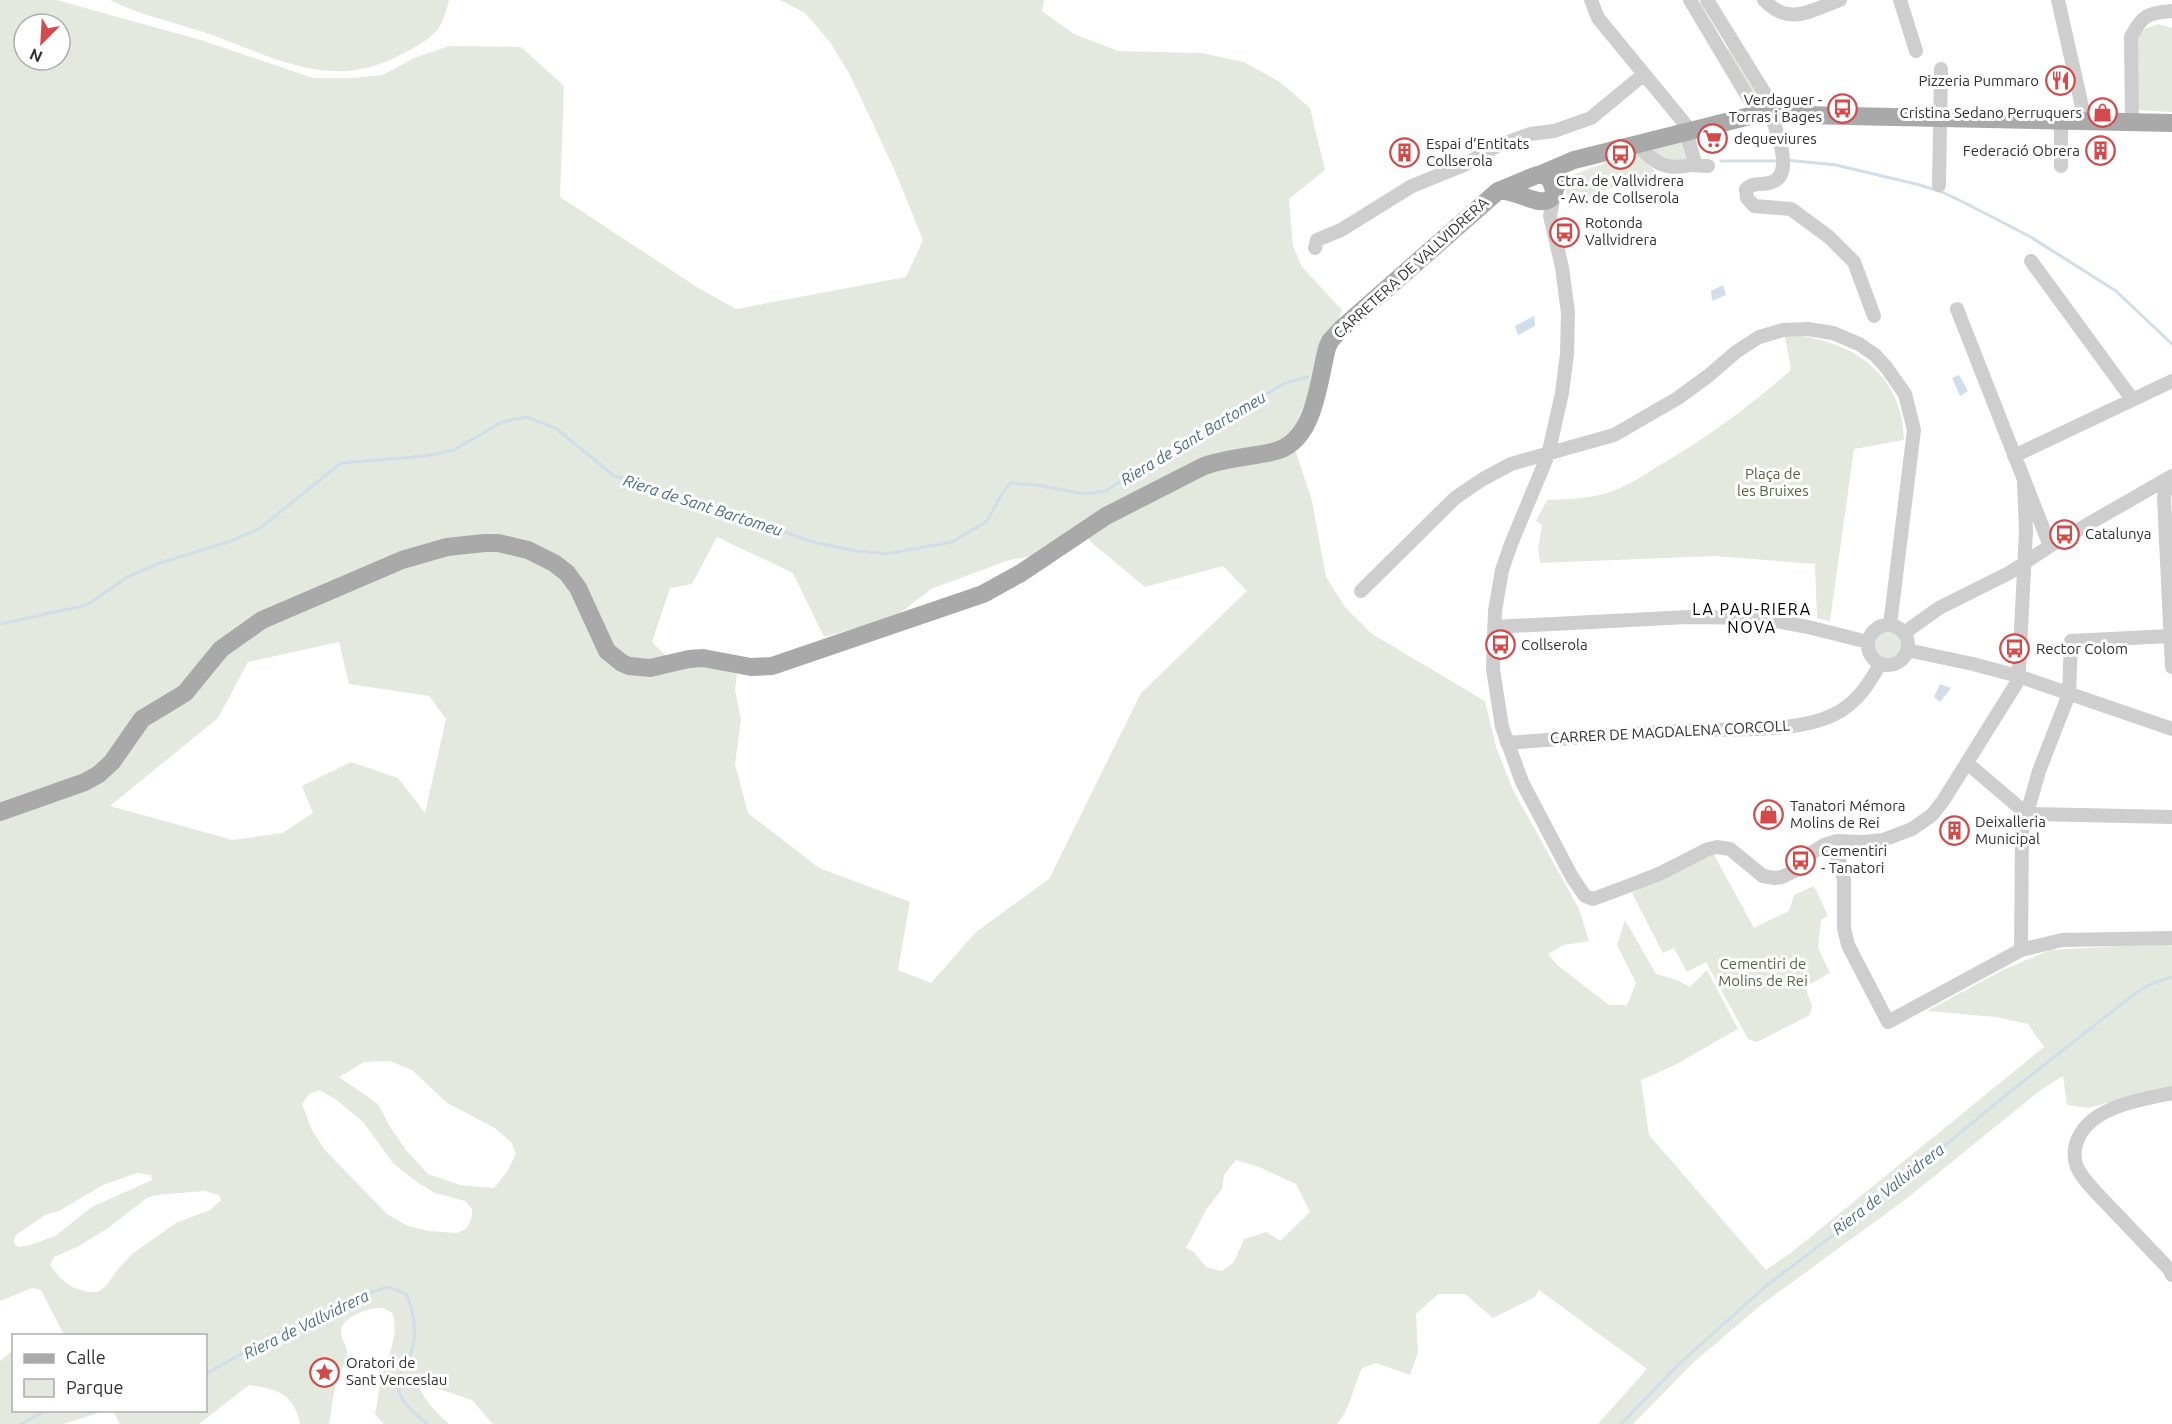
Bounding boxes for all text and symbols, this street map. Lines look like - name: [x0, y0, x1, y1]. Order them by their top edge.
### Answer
- north arrow: [12, 12, 72, 72]
- text: N: [27, 45, 45, 66]
- restaurant icon: Pizzeria Pummaro: [2044, 65, 2076, 97]
- place label: Pizzeria Pummaro: [1918, 72, 2039, 89]
- place label: Verdaguer - Torras i Bages: [1729, 91, 1822, 125]
- bus stop icon: Verdaguer - Torras i Bages: [1827, 93, 1859, 125]
- shop icon: Cristina Sedano Perruquers: [2087, 97, 2119, 129]
- place label: Cristina Sedano Perruquers: [1900, 104, 2082, 121]
- supermarket icon: dequeviures: [1697, 123, 1729, 155]
- place label: dequeviures: [1734, 130, 1817, 147]
- place label: Espai d’Entitats Collserola: [1426, 135, 1529, 169]
- building icon: Federació Obrera: [2085, 135, 2117, 167]
- building icon: Espai d’Entitats Collserola: [1389, 137, 1421, 169]
- bus stop icon: Ctra. de Vallvidrera - Av. de Collserola: [1604, 138, 1636, 170]
- place label: Federació Obrera: [1963, 142, 2080, 159]
- place label: Ctra. de Vallvidrera - Av. de Collserola: [1556, 172, 1684, 206]
- street label: CARRETERA DE VALLVIDRERA: [1330, 193, 1492, 342]
- place label: Rotonda Vallvidrera: [1585, 214, 1657, 248]
- bus stop icon: Rotonda Vallvidrera: [1548, 216, 1580, 248]
- water label: Riera de Sant Bartomeu: [1117, 387, 1269, 488]
- park label: Plaça de les Bruixes: [1737, 465, 1809, 499]
- water label: Riera de Sant Bartomeu: [621, 471, 785, 539]
- bus stop icon: Catalunya: [2048, 518, 2080, 550]
- place label: Catalunya: [2085, 525, 2151, 542]
- district label: LA PAU-RIERA NOVA: [1692, 600, 1812, 636]
- bus stop icon: Collserola: [1484, 629, 1516, 661]
- bus stop icon: Rector Colom: [1999, 633, 2031, 665]
- place label: Collserola: [1521, 636, 1588, 653]
- place label: Rector Colom: [2036, 640, 2128, 657]
- street label: CARRER DE MAGDALENA CORCOLL: [1550, 717, 1791, 746]
- place label: Tanatori Mémora Molins de Rei: [1790, 797, 1906, 831]
- shop icon: Tanatori Mémora Molins de Rei: [1753, 799, 1785, 831]
- place label: Deixalleria Municipal: [1975, 813, 2046, 847]
- building icon: Deixalleria Municipal: [1938, 815, 1970, 847]
- place label: Cementiri - Tanatori: [1821, 842, 1887, 876]
- bus stop icon: Cementiri - Tanatori: [1784, 844, 1816, 876]
- park label: Cementiri de Molins de Rei: [1718, 955, 1808, 989]
- water label: Riera de Vallvidrera: [1829, 1140, 1948, 1238]
- water label: Riera de Vallvidrera: [241, 1286, 372, 1362]
- legend: [12, 1334, 207, 1412]
- text: Calle: [66, 1347, 106, 1367]
- place label: Oratori de Sant Venceslau: [346, 1354, 447, 1388]
- place icon: Oratori de Sant Venceslau: [309, 1356, 341, 1388]
- text: Parque: [66, 1377, 123, 1397]

